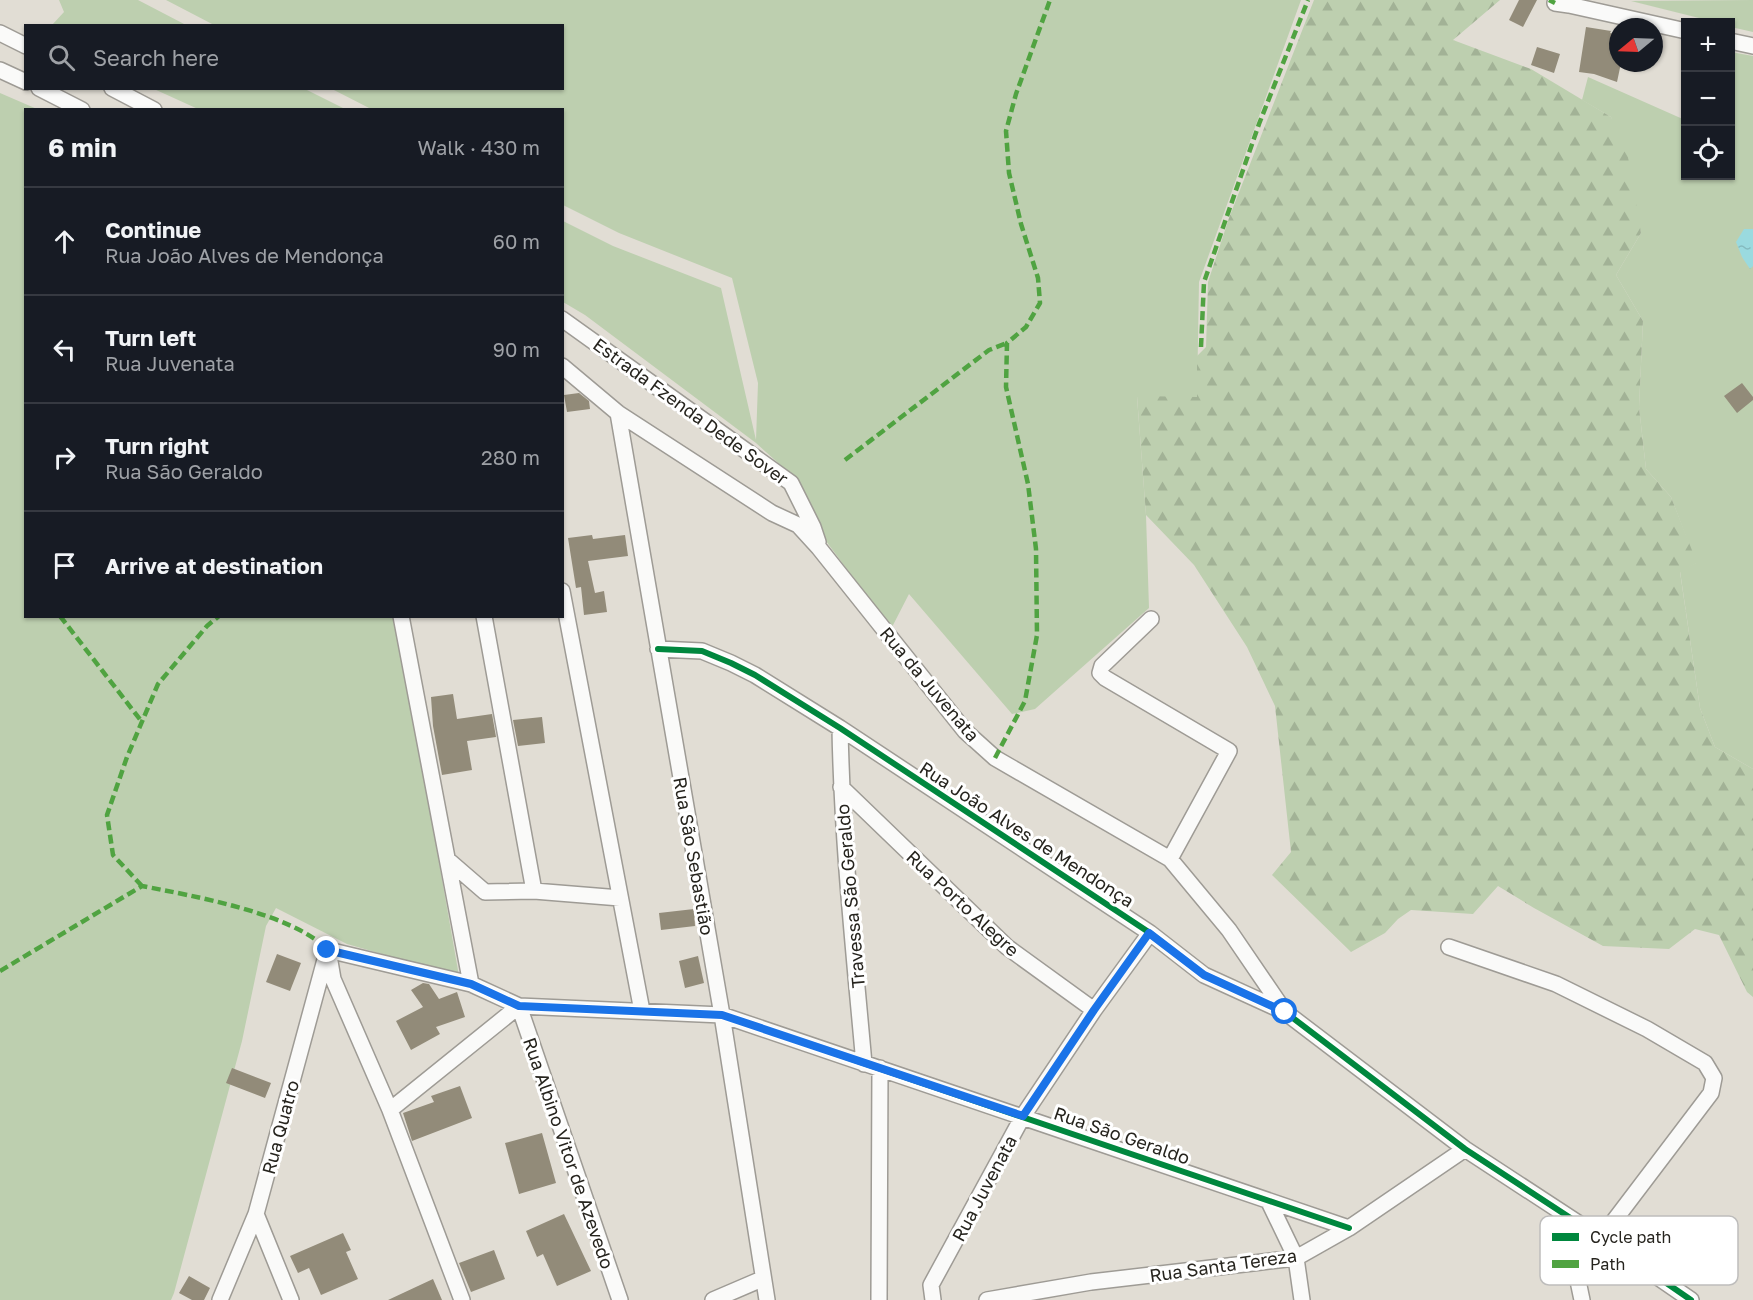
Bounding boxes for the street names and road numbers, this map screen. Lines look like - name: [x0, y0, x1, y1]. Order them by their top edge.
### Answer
- street label: Estrada Fzenda Dede Sover: [589, 333, 793, 489]
- street label: Rua da Juvenata: [876, 622, 984, 746]
- street label: Rua João Alves de Mendonça: [916, 756, 1138, 912]
- street label: Rua São Sebastião: [669, 775, 719, 937]
- street label: Travessa São Geraldo: [831, 803, 869, 989]
- street label: Rua Porto Alegre: [902, 845, 1024, 961]
- street label: Rua Albino Vitor de Azevedo: [519, 1034, 619, 1272]
- street label: Rua Quatro: [257, 1078, 303, 1176]
- street label: Rua São Geraldo: [1051, 1101, 1193, 1169]
- street label: Rua Juvenata: [947, 1131, 1021, 1245]
- street label: Rua Santa Tereza: [1148, 1244, 1298, 1286]

